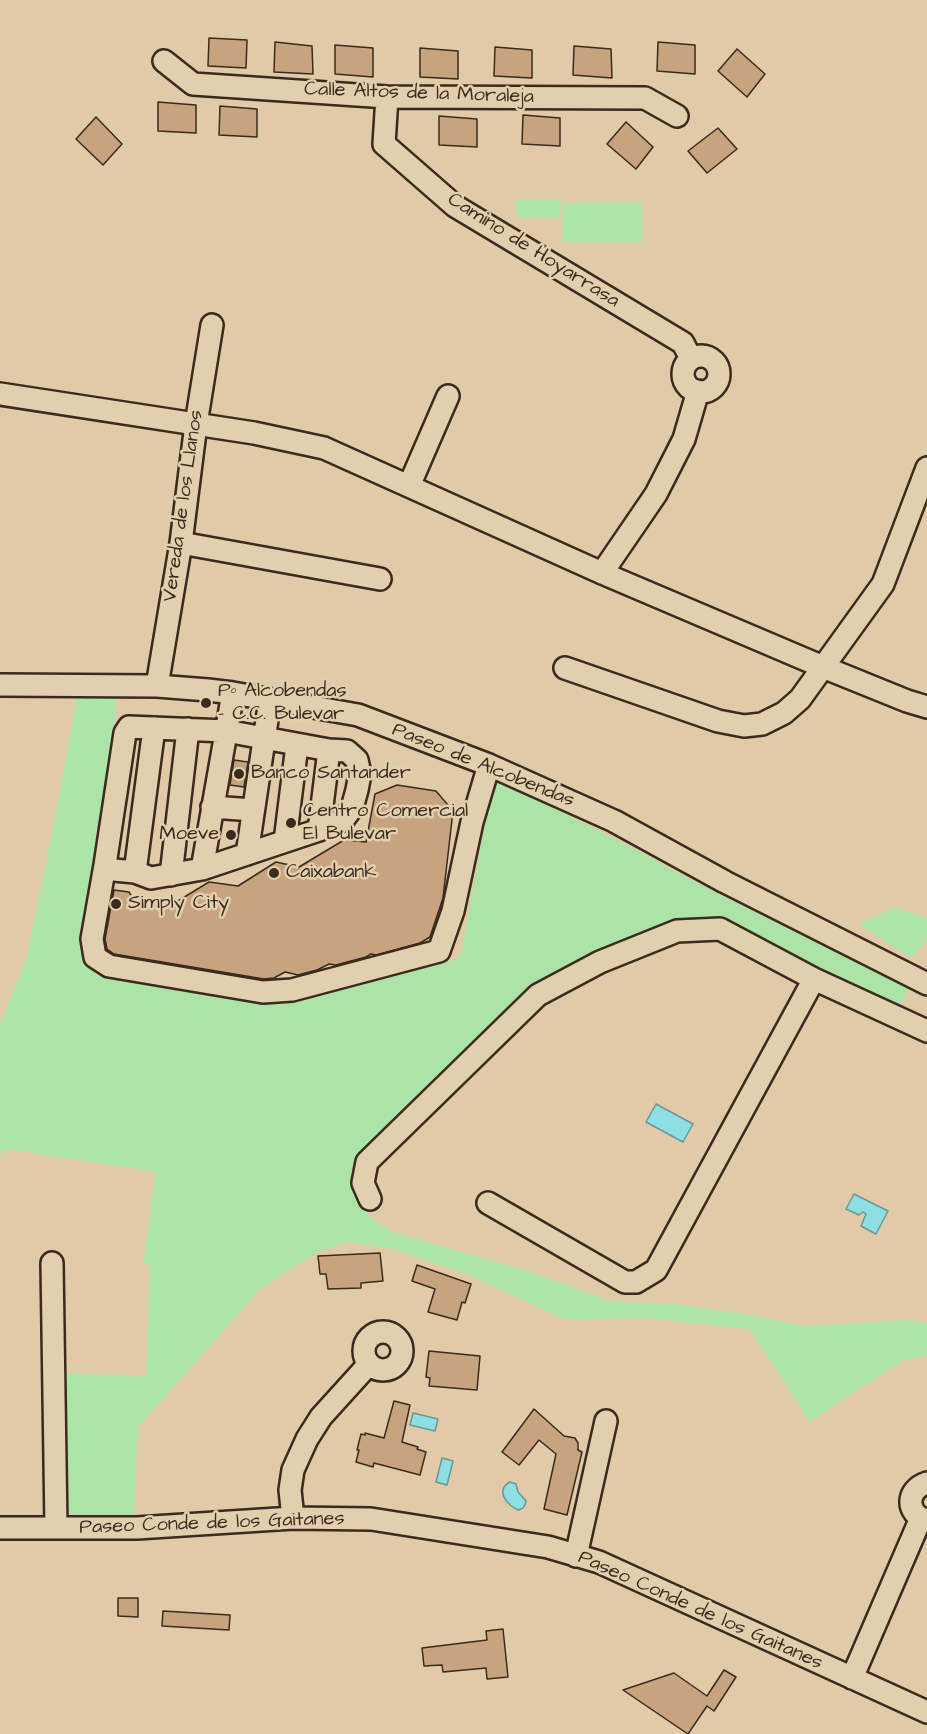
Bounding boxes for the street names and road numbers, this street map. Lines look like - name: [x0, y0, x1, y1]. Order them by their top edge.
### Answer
- street label: Calle Altos de la Moraleja: [304, 78, 534, 110]
- street label: Camino de Hoyarrasa: [443, 188, 623, 314]
- street label: Vereda de los Llanos: [159, 408, 209, 604]
- street label: Paseo de Alcobendas: [388, 718, 578, 814]
- street label: Paseo Conde de los Gaitanes: [79, 1507, 345, 1541]
- street label: Paseo Conde de los Gaitanes: [574, 1546, 826, 1676]

